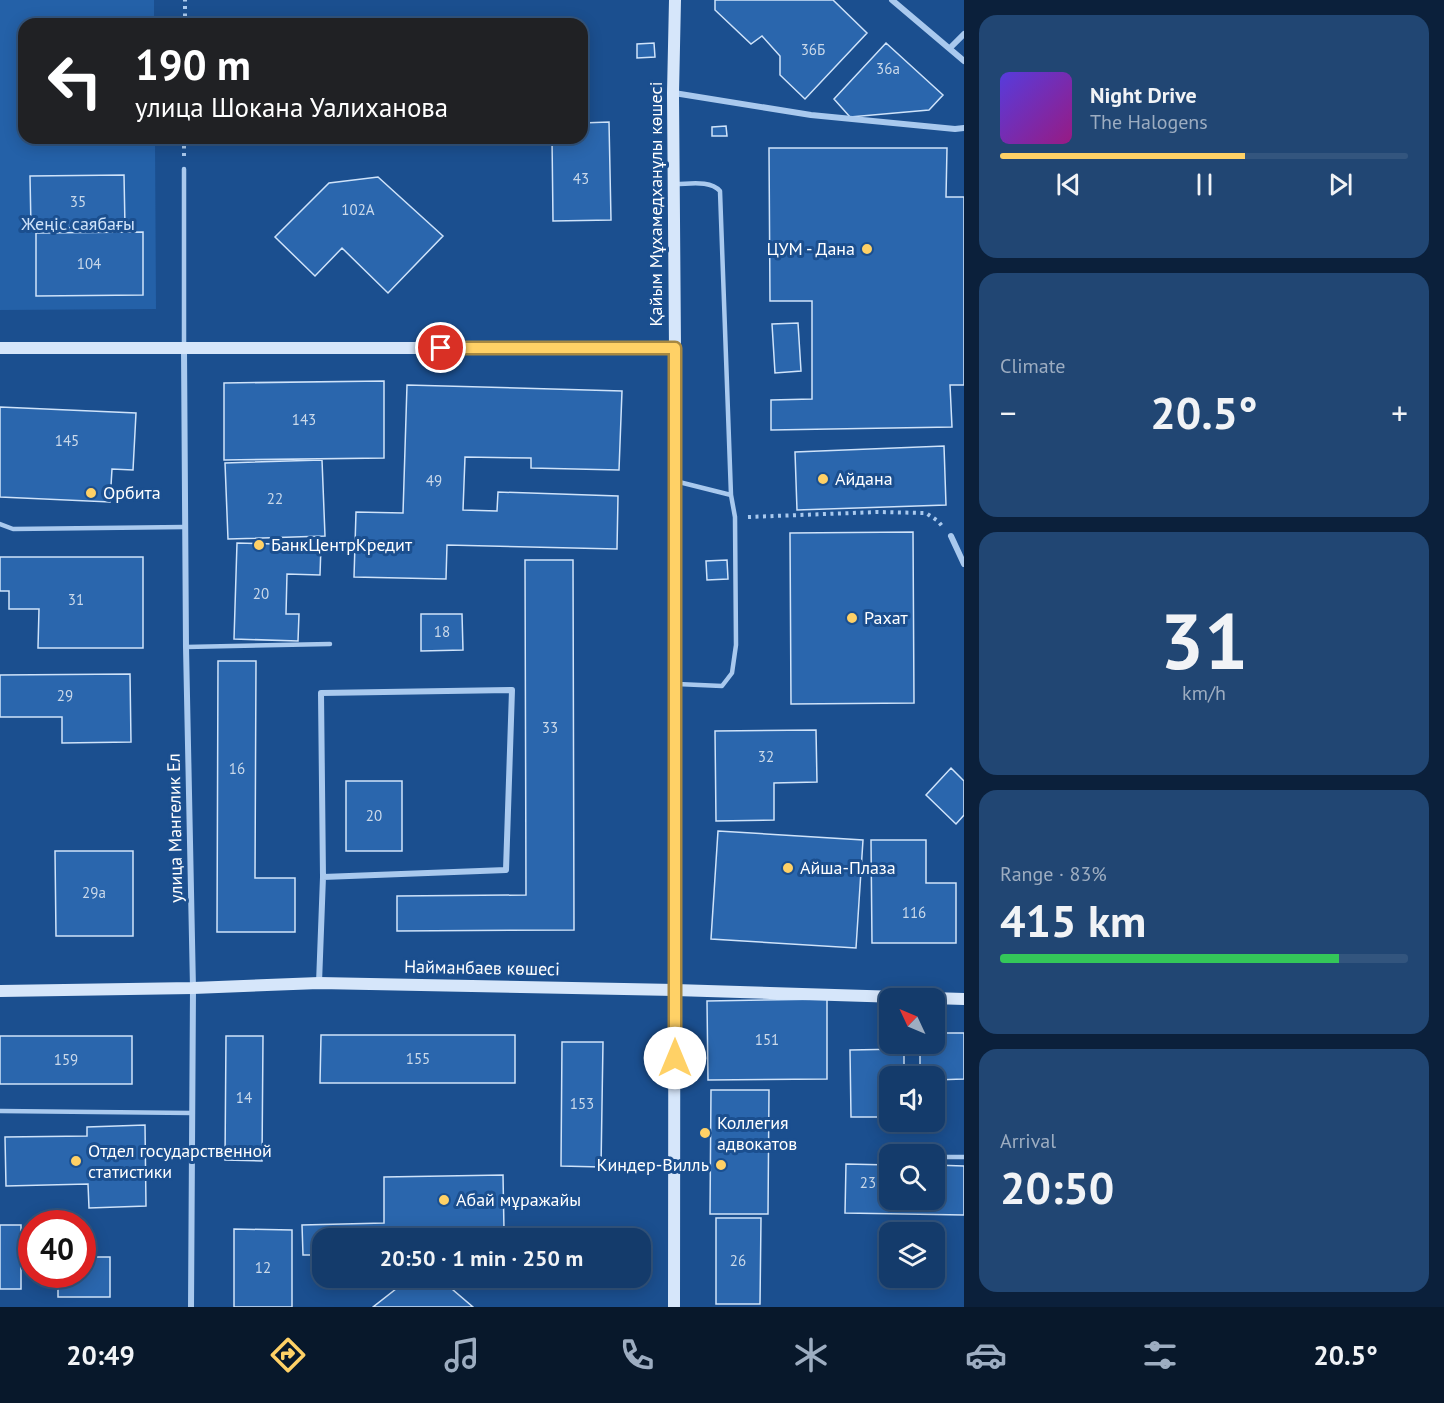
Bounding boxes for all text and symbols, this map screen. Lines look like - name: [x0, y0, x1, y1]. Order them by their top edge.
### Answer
- text: 190 m: [135, 37, 251, 92]
- house number: 36Б: [801, 40, 825, 59]
- icon: left: [36, 42, 114, 120]
- house number: 36а: [876, 59, 900, 78]
- text: Night Drive: [1090, 81, 1197, 109]
- street label: Қайым Мұхамедханұлы көшесі: [644, 82, 667, 326]
- text: улица Шокана Уалиханова: [135, 90, 448, 124]
- text: The Halogens: [1090, 109, 1208, 135]
- icon: previous: [1052, 168, 1085, 201]
- icon: pause: [1188, 168, 1221, 201]
- icon: next: [1324, 168, 1357, 201]
- house number: 43: [573, 169, 589, 188]
- house number: 35: [70, 192, 86, 211]
- house number: 102А: [341, 200, 375, 219]
- park label: Жеңіс саябағы: [20, 212, 135, 235]
- place label: ЦУМ - Дана: [767, 237, 855, 260]
- marker: ЦУМ - Дана: [860, 242, 874, 256]
- house number: 104: [77, 254, 101, 273]
- pin: [415, 322, 466, 373]
- icon: arrive: [424, 331, 457, 364]
- text: Climate: [1000, 353, 1066, 379]
- text: 20.5°: [1150, 383, 1258, 441]
- text: −: [1000, 391, 1017, 434]
- text: +: [1391, 391, 1408, 434]
- house number: 143: [292, 410, 316, 429]
- house number: 145: [55, 431, 79, 450]
- place label: Айдана: [835, 467, 893, 490]
- house number: 49: [426, 471, 442, 490]
- marker: Айдана: [816, 472, 830, 486]
- place label: Орбита: [103, 481, 161, 504]
- marker: Орбита: [84, 486, 98, 500]
- house number: 22: [267, 489, 283, 508]
- place label: БанкЦентрКредит: [271, 533, 413, 556]
- marker: БанкЦентрКредит: [252, 538, 266, 552]
- house number: 20: [253, 584, 269, 603]
- house number: 31: [68, 590, 84, 609]
- text: 31: [1160, 590, 1248, 691]
- place label: Рахат: [864, 606, 909, 629]
- marker: Рахат: [845, 611, 859, 625]
- house number: 18: [434, 622, 450, 641]
- text: km/h: [1182, 680, 1226, 706]
- house number: 29: [57, 686, 73, 705]
- house number: 33: [542, 718, 558, 737]
- house number: 32: [758, 747, 774, 766]
- street label: улица Мангелик Ел: [162, 753, 187, 903]
- house number: 16: [229, 759, 245, 778]
- house number: 20: [366, 806, 382, 825]
- place label: Айша-Плаза: [800, 856, 896, 879]
- marker: Айша-Плаза: [781, 861, 795, 875]
- text: Range · 83%: [1000, 861, 1107, 887]
- house number: 29а: [82, 883, 106, 902]
- text: 415 km: [1000, 891, 1146, 949]
- house number: 116: [902, 903, 926, 922]
- street label: Найманбаев көшесі: [404, 955, 560, 980]
- north arrow: [879, 988, 945, 1054]
- map controls: [879, 988, 945, 1288]
- position arrow: [643, 1026, 707, 1090]
- house number: 151: [755, 1030, 779, 1049]
- house number: 155: [406, 1049, 430, 1068]
- house number: 159: [54, 1050, 78, 1069]
- button: sound: [879, 1066, 945, 1132]
- house number: 14: [236, 1088, 252, 1107]
- house number: 153: [570, 1094, 594, 1113]
- place label: Коллегия адвокатов: [717, 1111, 797, 1155]
- marker: Коллегия адвокатов: [698, 1126, 712, 1140]
- text: Arrival: [1000, 1128, 1056, 1154]
- place label: Отдел государственной статистики: [88, 1139, 272, 1183]
- button: search: [879, 1144, 945, 1210]
- place label: Киндер-Вилль: [597, 1153, 709, 1176]
- marker: Отдел государственной статистики: [69, 1154, 83, 1168]
- marker: Киндер-Вилль: [714, 1158, 728, 1172]
- text: 20:50: [1000, 1158, 1114, 1216]
- house number: 23: [860, 1173, 876, 1192]
- place label: Абай мұражайы: [456, 1188, 581, 1211]
- marker: Абай мұражайы: [437, 1193, 451, 1207]
- speed limit sign: 40: [18, 1210, 96, 1288]
- button: layers: [879, 1222, 945, 1288]
- text: 20:50 · 1 min · 250 m: [380, 1244, 583, 1272]
- house number: 26: [730, 1251, 746, 1270]
- house number: 12: [255, 1258, 271, 1277]
- icon: directions: [267, 1334, 309, 1376]
- icon: music: [441, 1334, 483, 1376]
- icon: phone: [616, 1334, 658, 1376]
- icon: climate: [790, 1334, 832, 1376]
- icon: car: [965, 1334, 1007, 1376]
- icon: filters: [1139, 1334, 1181, 1376]
- text: 20:49: [66, 1338, 135, 1372]
- text: 20.5°: [1313, 1338, 1378, 1372]

